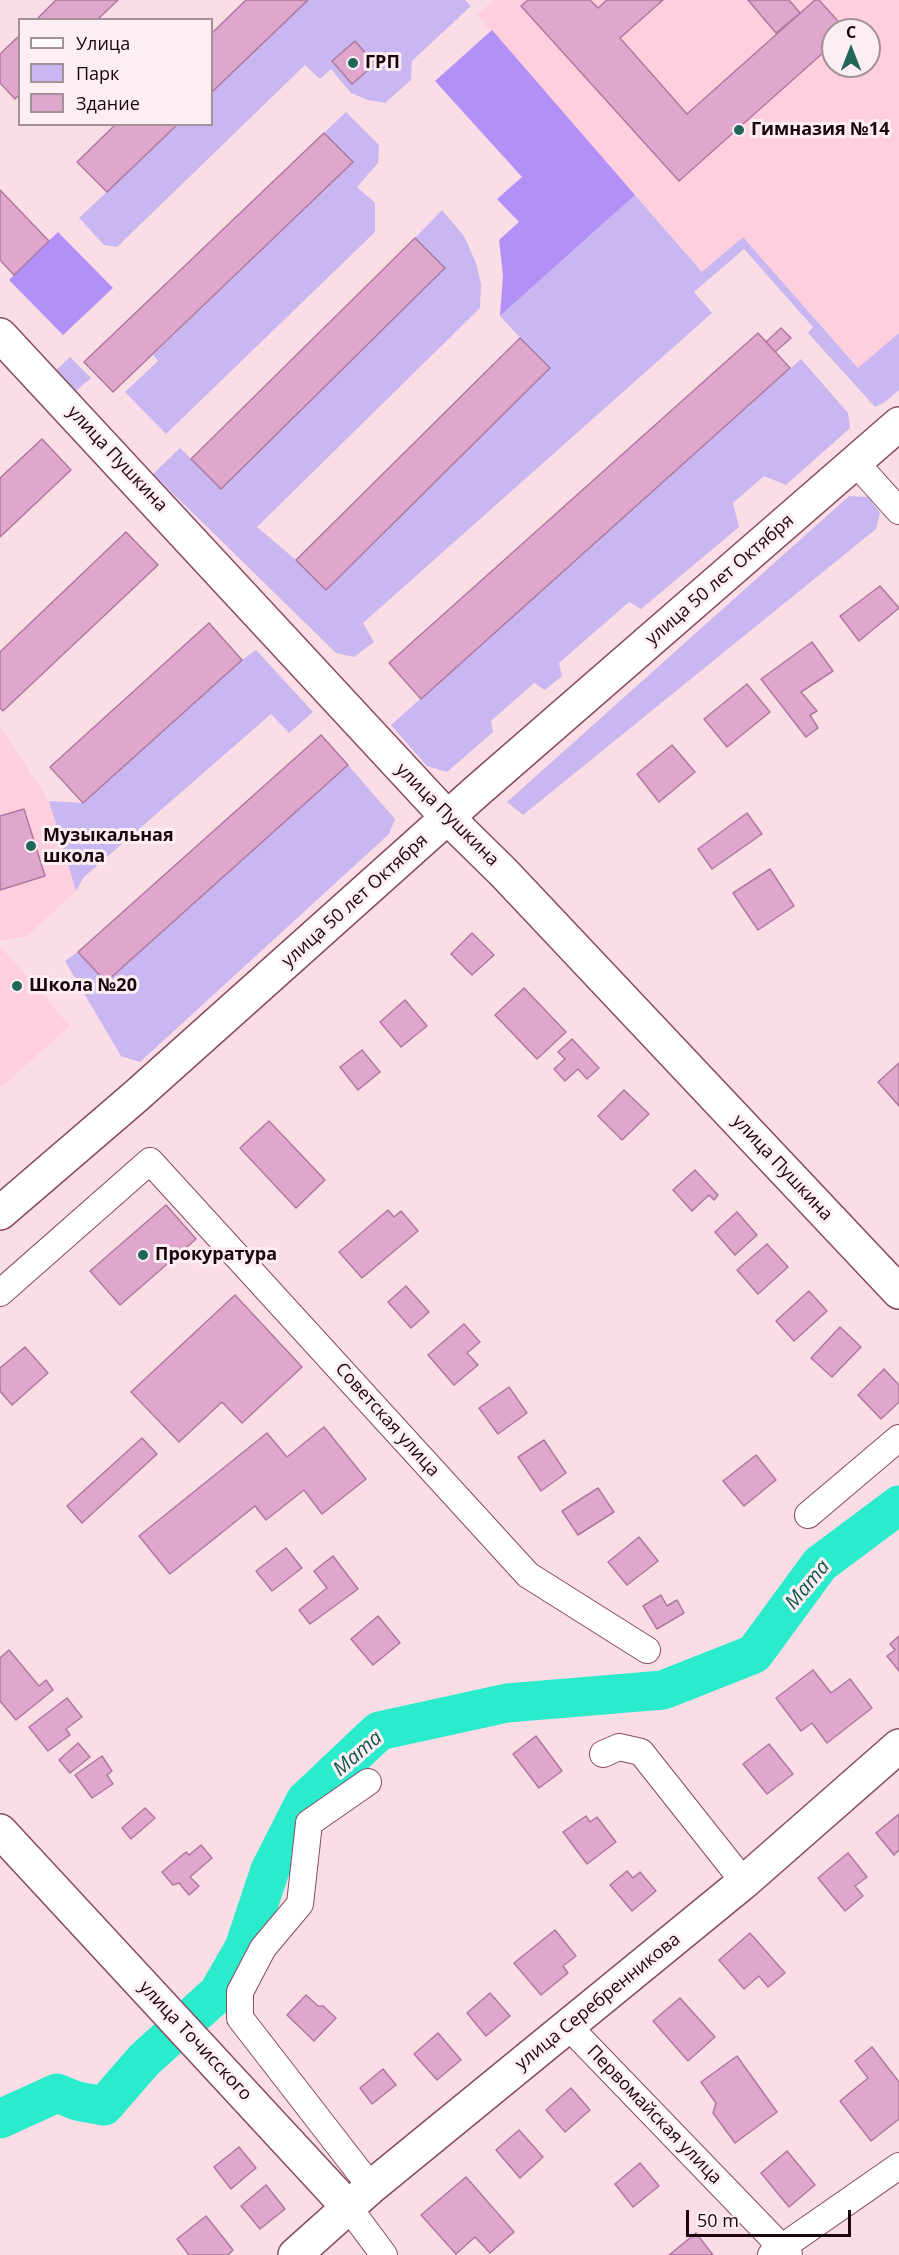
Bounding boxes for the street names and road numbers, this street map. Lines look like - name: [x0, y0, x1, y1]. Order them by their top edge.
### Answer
- street label: улица Пушкина: [62, 402, 172, 516]
- street label: улица 50 лет Октября: [642, 510, 798, 650]
- street label: улица Пушкина: [391, 759, 503, 871]
- street label: улица 50 лет Октября: [278, 830, 432, 972]
- street label: улица Пушкина: [727, 1111, 837, 1225]
- street label: Советская улица: [330, 1359, 444, 1481]
- street label: улица Серебренникова: [511, 1929, 685, 2075]
- street label: улица Точисского: [134, 1977, 256, 2105]
- street label: Первомайская улица: [582, 2041, 726, 2189]

